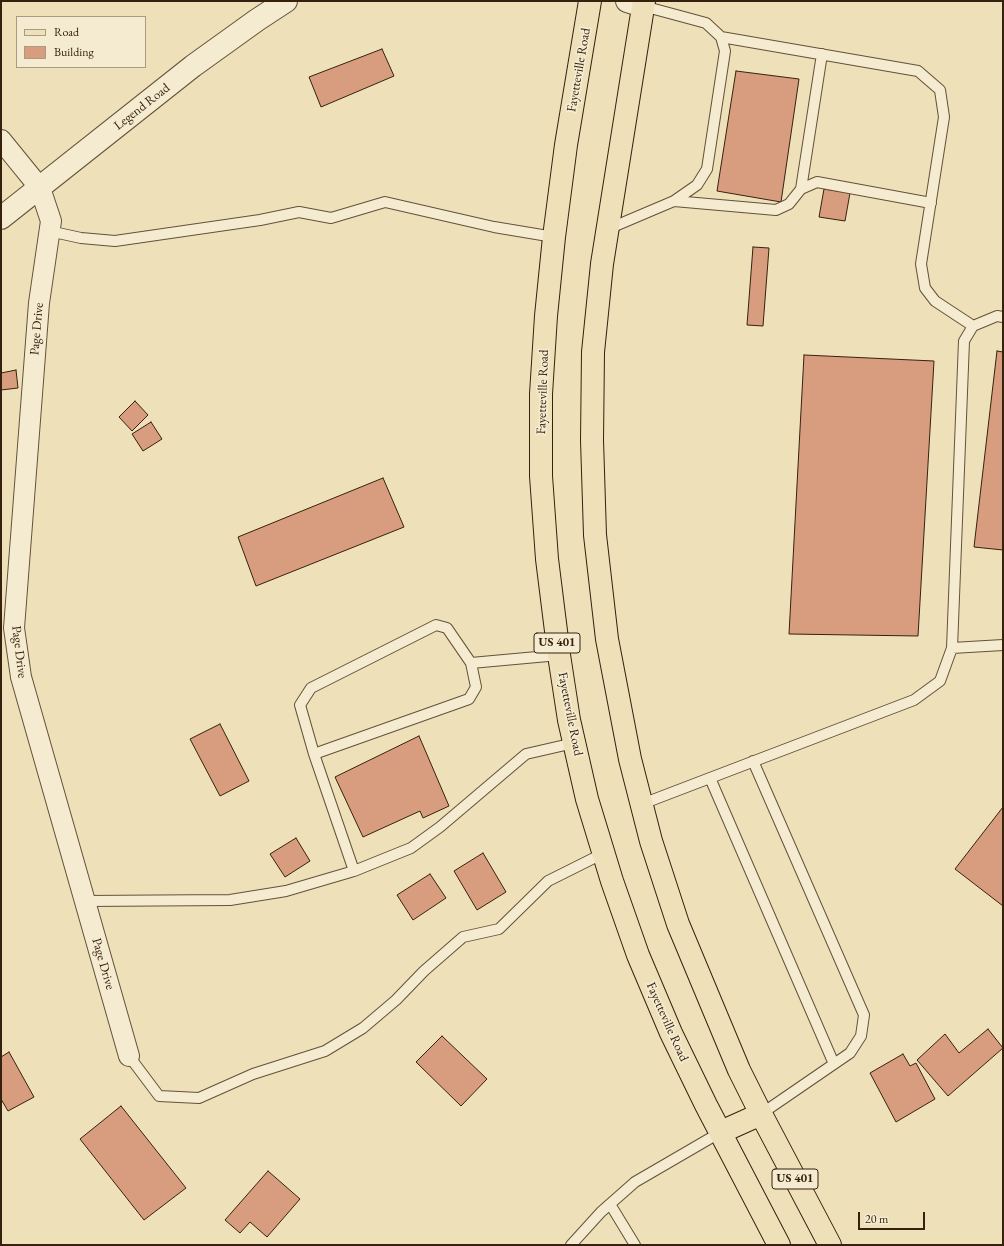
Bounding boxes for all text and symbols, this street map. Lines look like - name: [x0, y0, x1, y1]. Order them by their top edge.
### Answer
- legend: [16, 16, 146, 68]
- text: Road: [54, 24, 79, 40]
- street label: Fayetteville Road: [564, 27, 594, 113]
- text: Building: [54, 44, 94, 60]
- street label: Legend Road: [111, 80, 173, 134]
- street label: Page Drive: [27, 302, 47, 356]
- street label: Fayetteville Road: [534, 349, 552, 435]
- street label: Page Drive: [8, 625, 30, 679]
- road number: US 401: [534, 633, 580, 653]
- street label: Fayetteville Road: [554, 671, 586, 757]
- street label: Page Drive: [88, 936, 118, 992]
- street label: Fayetteville Road: [643, 980, 691, 1064]
- road number: US 401: [772, 1169, 818, 1189]
- scale bar: [860, 1204, 927, 1230]
- text: 20 m: [865, 1211, 888, 1227]

